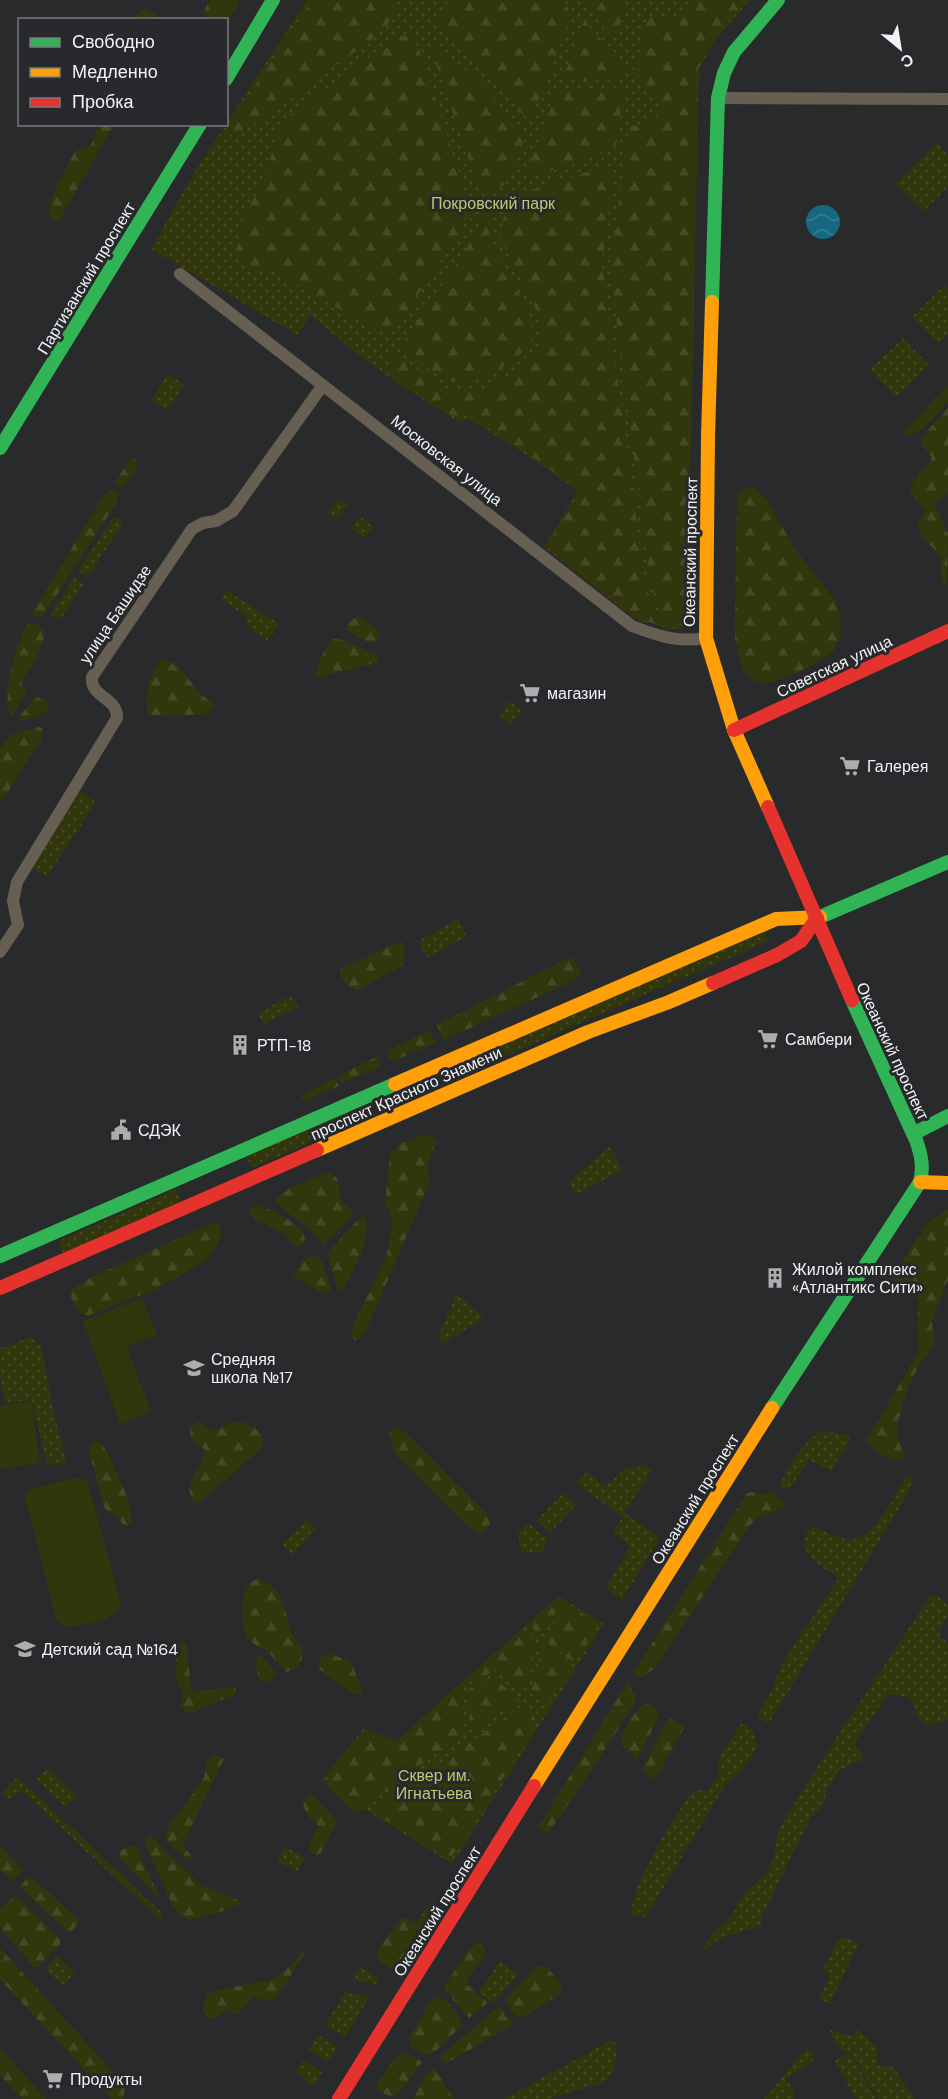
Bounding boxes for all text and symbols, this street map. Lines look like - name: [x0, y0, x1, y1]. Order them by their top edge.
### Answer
- legend: [18, 18, 228, 126]
- north arrow: [870, 18, 930, 78]
- text: Свободно: [72, 30, 155, 54]
- text: С: [897, 49, 918, 73]
- text: Медленно: [72, 60, 158, 84]
- text: Пробка: [72, 90, 135, 114]
- park label: Покровский парк: [431, 193, 556, 214]
- street label: Партизанский проспект: [33, 198, 141, 358]
- street label: Московская улица: [387, 410, 507, 511]
- street label: Океанский проспект: [679, 476, 702, 627]
- street label: улица Башидзе: [75, 561, 156, 668]
- street label: Советская улица: [773, 630, 896, 702]
- supermarket icon: магазин: [518, 681, 542, 705]
- place label: магазин: [547, 683, 606, 704]
- supermarket icon: Галерея: [838, 754, 862, 778]
- place label: Галерея: [867, 756, 928, 777]
- street label: Океанский проспект: [851, 979, 934, 1124]
- supermarket icon: Самбери: [756, 1027, 780, 1051]
- place label: Самбери: [785, 1029, 852, 1050]
- building icon: РТП-18: [228, 1033, 252, 1057]
- place label: РТП-18: [257, 1035, 312, 1056]
- street label: проспект Красного Знамени: [307, 1042, 505, 1145]
- public building icon: СДЭК: [109, 1118, 133, 1142]
- place label: СДЭК: [138, 1120, 182, 1141]
- place label: Жилой комплекс «Атлантикс Сити»: [792, 1259, 923, 1298]
- building icon: Жилой комплекс «Атлантикс Сити»: [763, 1266, 787, 1290]
- place label: Средняя школа №17: [211, 1349, 293, 1388]
- school or university icon: Средняя школа №17: [182, 1356, 206, 1380]
- street label: Океанский проспект: [647, 1430, 744, 1568]
- school or university icon: Детский сад №164: [13, 1637, 37, 1661]
- place label: Детский сад №164: [42, 1639, 178, 1660]
- park label: Cквер им. Игнатьева: [396, 1765, 472, 1804]
- street label: Океанский проспект: [389, 1842, 486, 1980]
- supermarket icon: Продукты: [41, 2067, 65, 2091]
- place label: Продукты: [70, 2069, 142, 2090]

